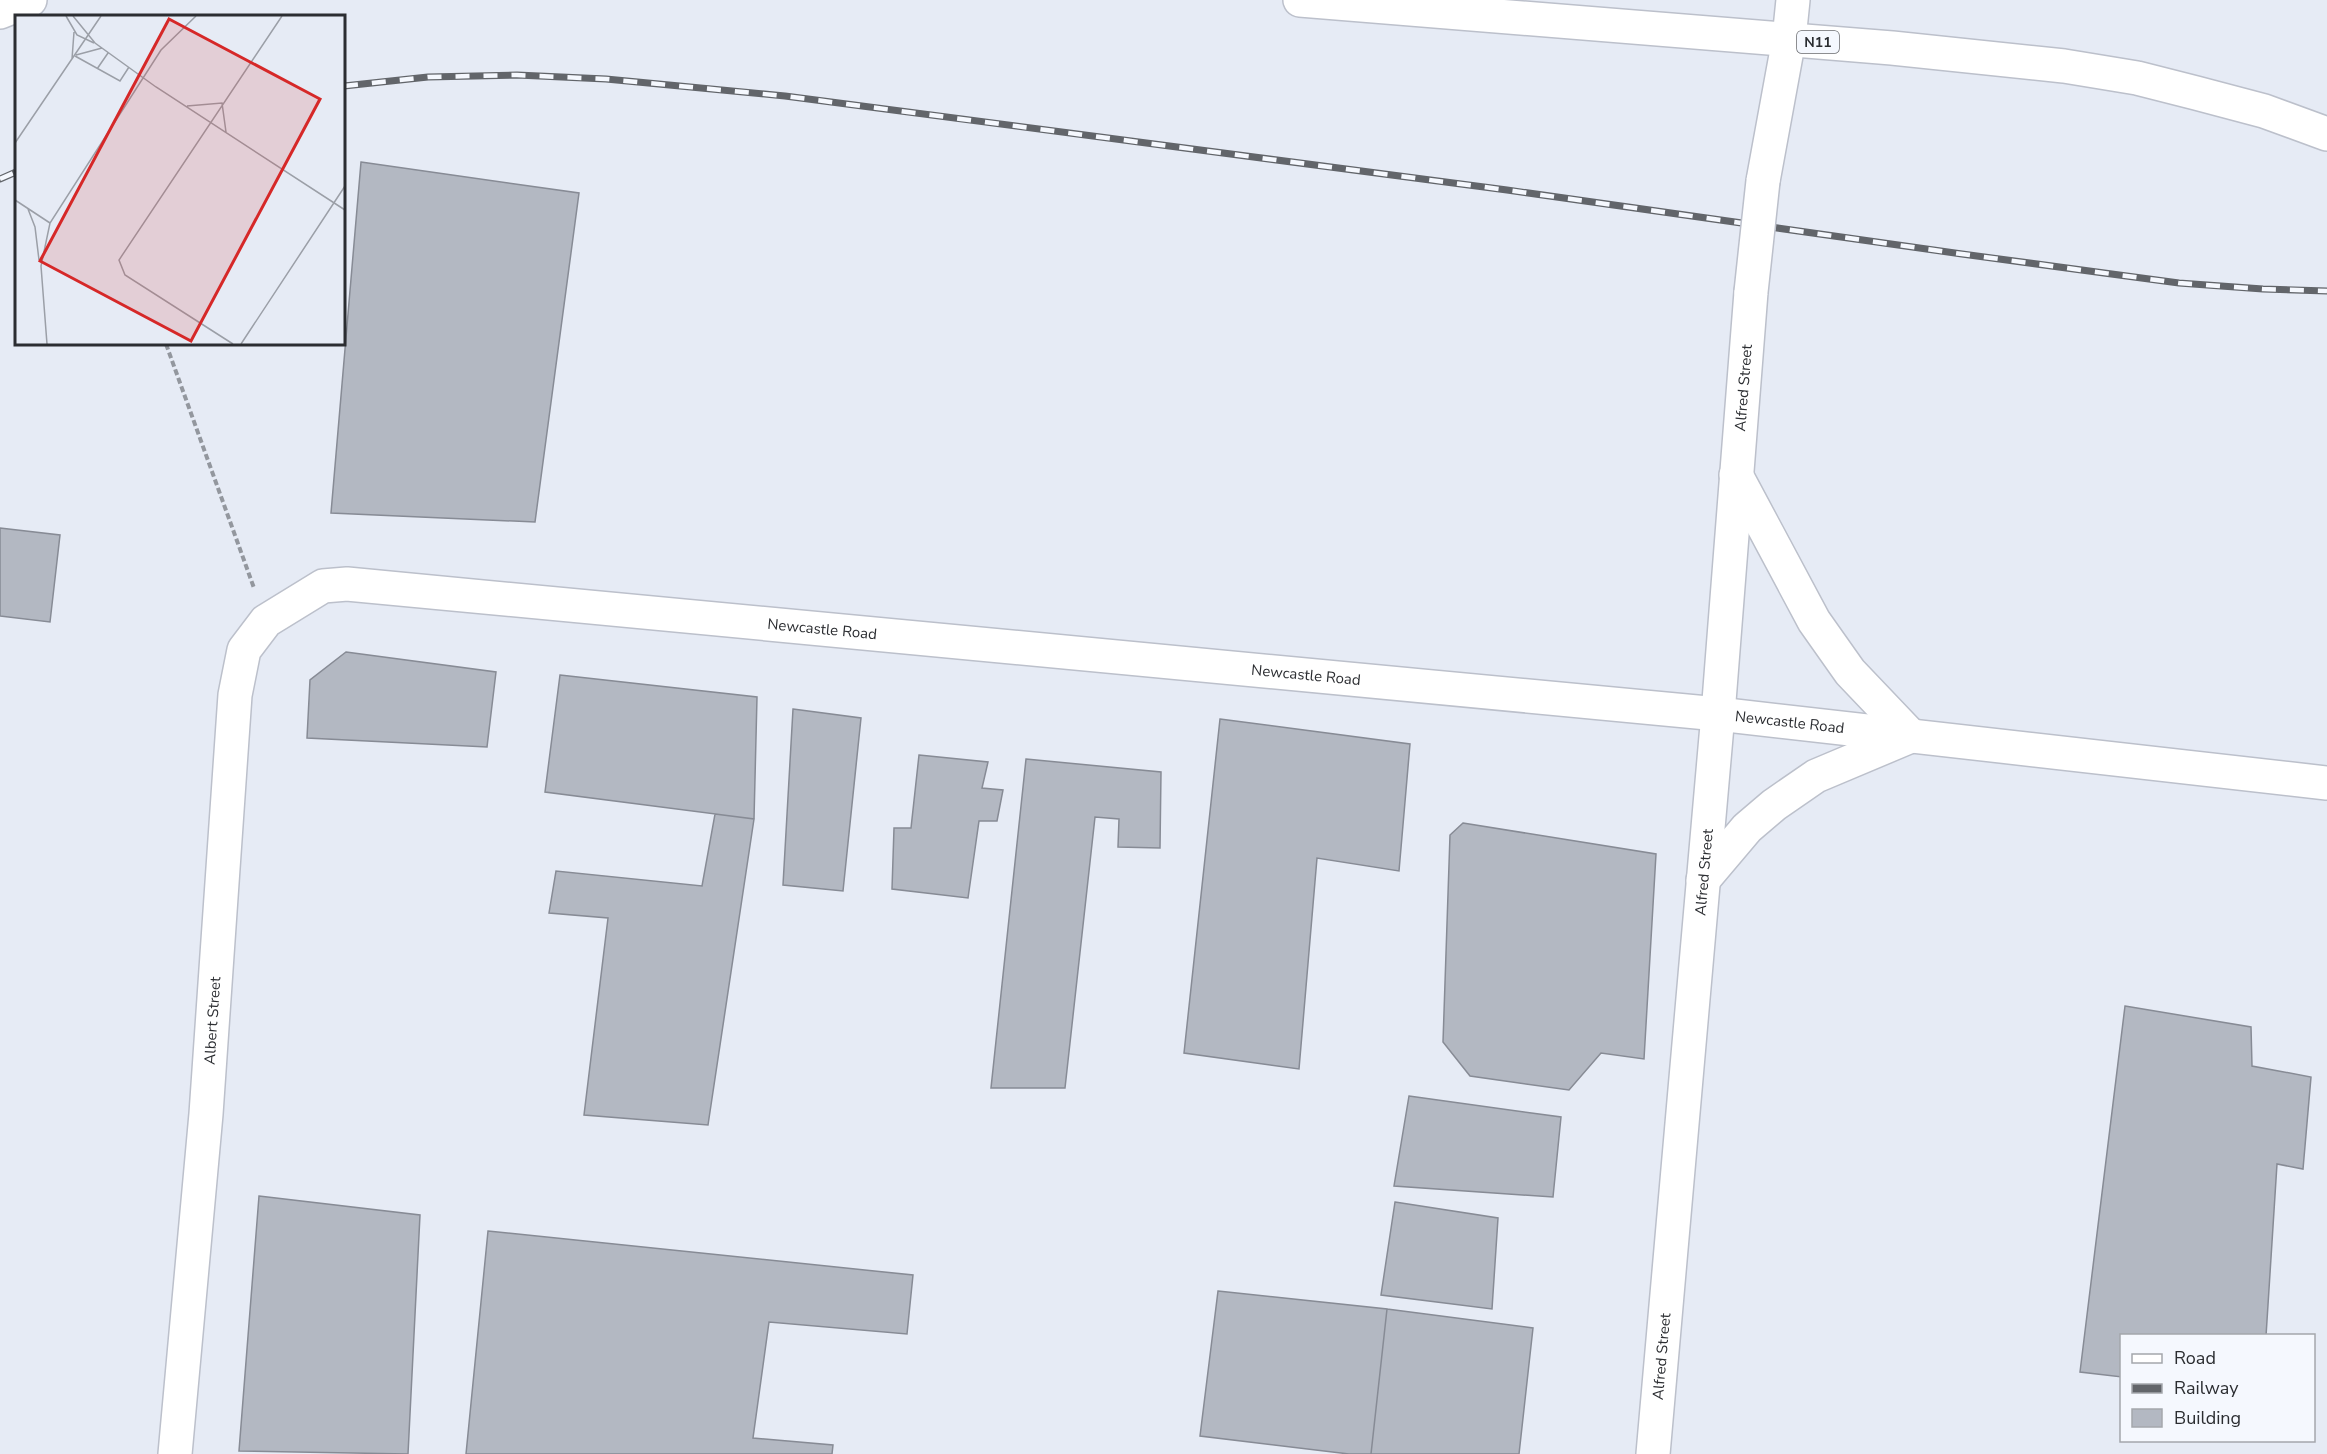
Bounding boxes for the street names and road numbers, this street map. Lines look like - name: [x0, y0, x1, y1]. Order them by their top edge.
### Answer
- road number: N11: [1797, 31, 1839, 53]
- street label: Alfred Street: [1730, 343, 1757, 432]
- street label: Newcastle Road: [767, 614, 878, 644]
- street label: Newcastle Road: [1250, 660, 1362, 690]
- street label: Newcastle Road: [1734, 706, 1845, 738]
- street label: Alfred Street: [1690, 827, 1718, 917]
- street label: Albert Street: [199, 975, 226, 1065]
- street label: Alfred Street: [1648, 1311, 1675, 1401]

